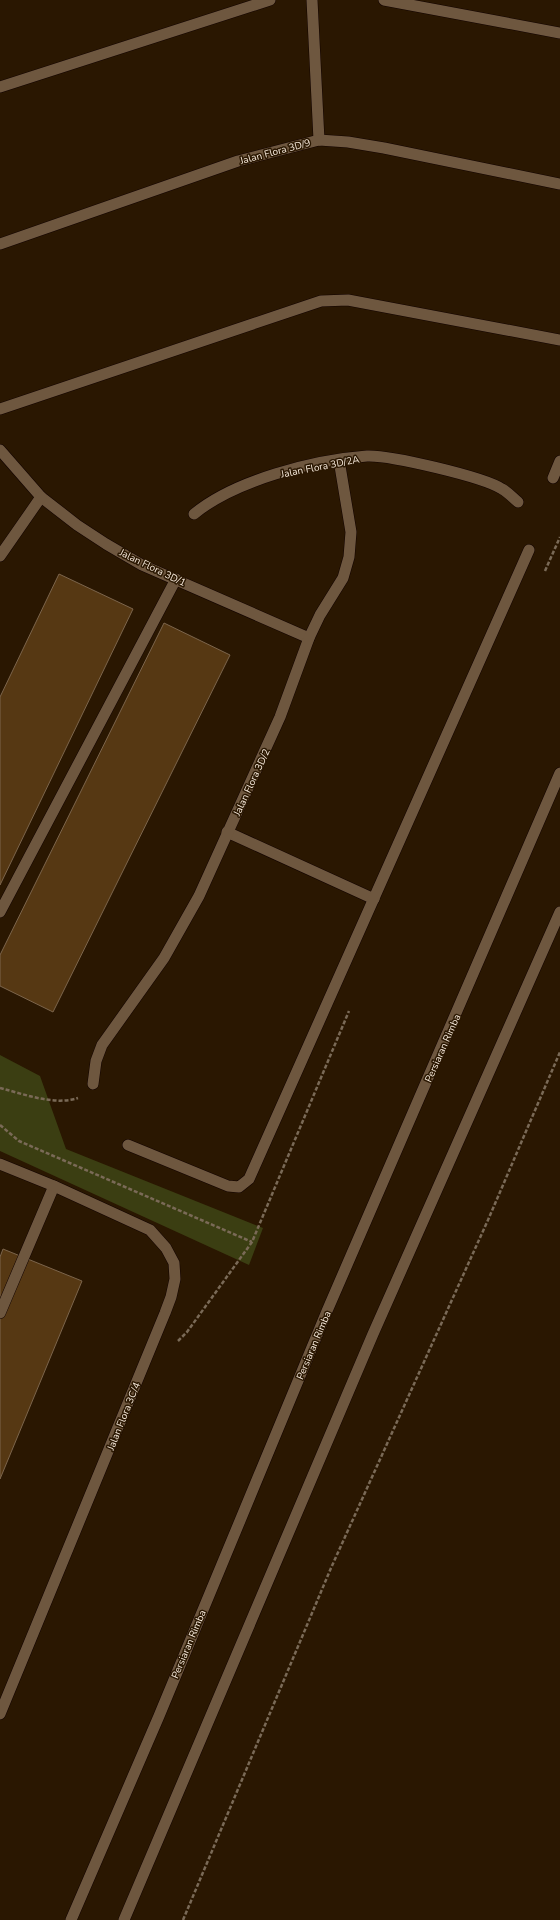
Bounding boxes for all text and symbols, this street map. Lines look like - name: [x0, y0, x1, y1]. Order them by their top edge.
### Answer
- street label: Jalan Flora 3D/9: [237, 136, 312, 168]
- street label: Jalan Flora 3D/2A: [279, 452, 361, 482]
- street label: Jalan Flora 3D/1: [116, 545, 188, 590]
- street label: Jalan Flora 3D/2: [230, 747, 274, 819]
- street label: Persiaran Rimba: [422, 1012, 464, 1085]
- street label: Persiaran Rimba: [293, 1309, 335, 1382]
- street label: Jalan Flora 3C/4: [104, 1380, 144, 1453]
- street label: Persiaran Rimba: [168, 1608, 210, 1681]

